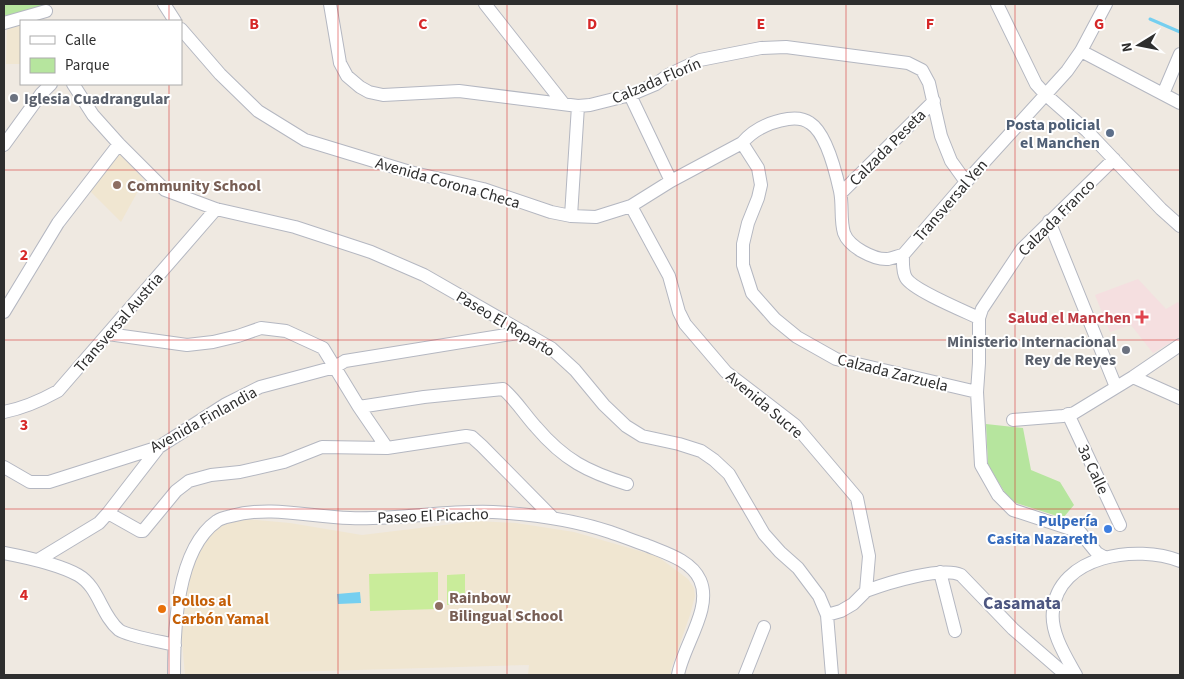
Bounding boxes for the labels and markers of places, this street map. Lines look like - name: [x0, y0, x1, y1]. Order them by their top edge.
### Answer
- place label: Iglesia Cuadrangular: [24, 88, 170, 110]
- marker: Iglesia Cuadrangular: [8, 92, 20, 104]
- place label: Posta policial el Manchen: [1006, 114, 1100, 154]
- marker: Posta policial el Manchen: [1104, 127, 1116, 139]
- place label: Community School: [127, 175, 261, 197]
- marker: Community School: [111, 179, 123, 191]
- place label: Salud el Manchen: [1008, 307, 1131, 329]
- marker: Salud el Manchen: [1135, 310, 1149, 324]
- place label: Ministerio Internacional Rey de Reyes: [947, 331, 1116, 371]
- marker: Ministerio Internacional Rey de Reyes: [1120, 344, 1132, 356]
- place label: Pulpería Casita Nazareth: [987, 510, 1098, 550]
- marker: Pulpería Casita Nazareth: [1102, 523, 1114, 535]
- place label: Rainbow Bilingual School: [449, 587, 563, 627]
- place label: Pollos al Carbón Yamal: [172, 590, 269, 630]
- marker: Rainbow Bilingual School: [433, 600, 445, 612]
- marker: Pollos al Carbón Yamal: [156, 603, 168, 615]

